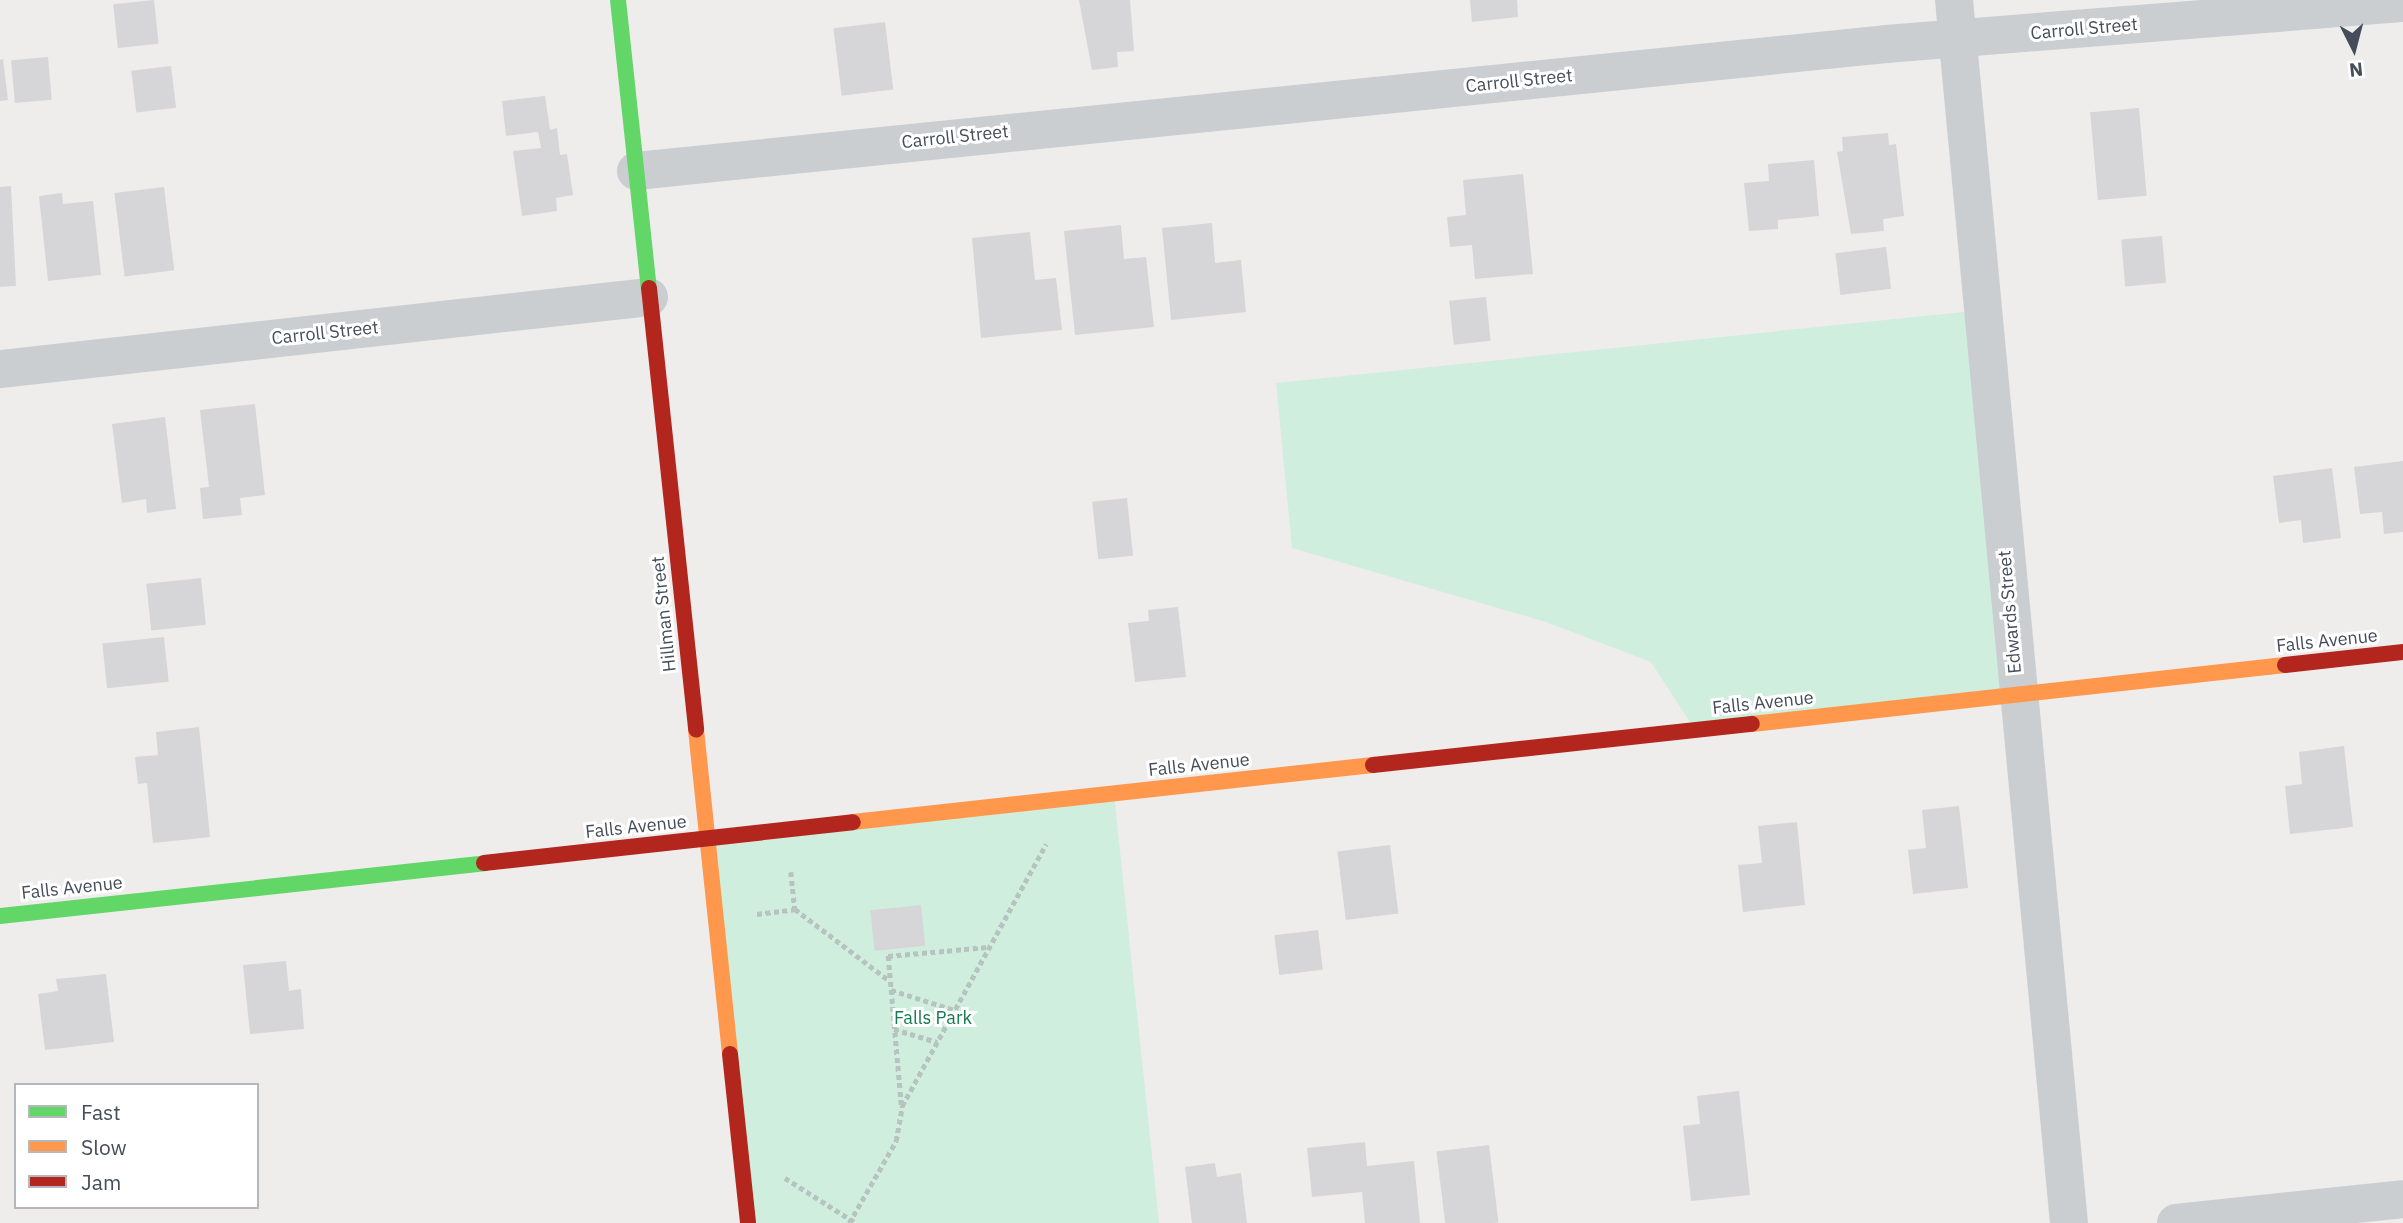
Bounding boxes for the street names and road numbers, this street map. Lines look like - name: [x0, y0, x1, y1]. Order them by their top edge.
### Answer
- street label: Carroll Street: [2030, 14, 2138, 44]
- street label: Carroll Street: [1465, 65, 1573, 97]
- street label: Carroll Street: [901, 121, 1009, 153]
- street label: Carroll Street: [271, 317, 379, 349]
- street label: Edwards Street: [1994, 550, 2026, 674]
- street label: Hillman Street: [647, 555, 681, 673]
- street label: Falls Avenue: [2275, 625, 2379, 657]
- street label: Falls Avenue: [1711, 687, 1815, 719]
- street label: Falls Avenue: [1147, 749, 1251, 781]
- street label: Falls Avenue: [584, 811, 688, 843]
- street label: Falls Avenue: [20, 872, 124, 904]

